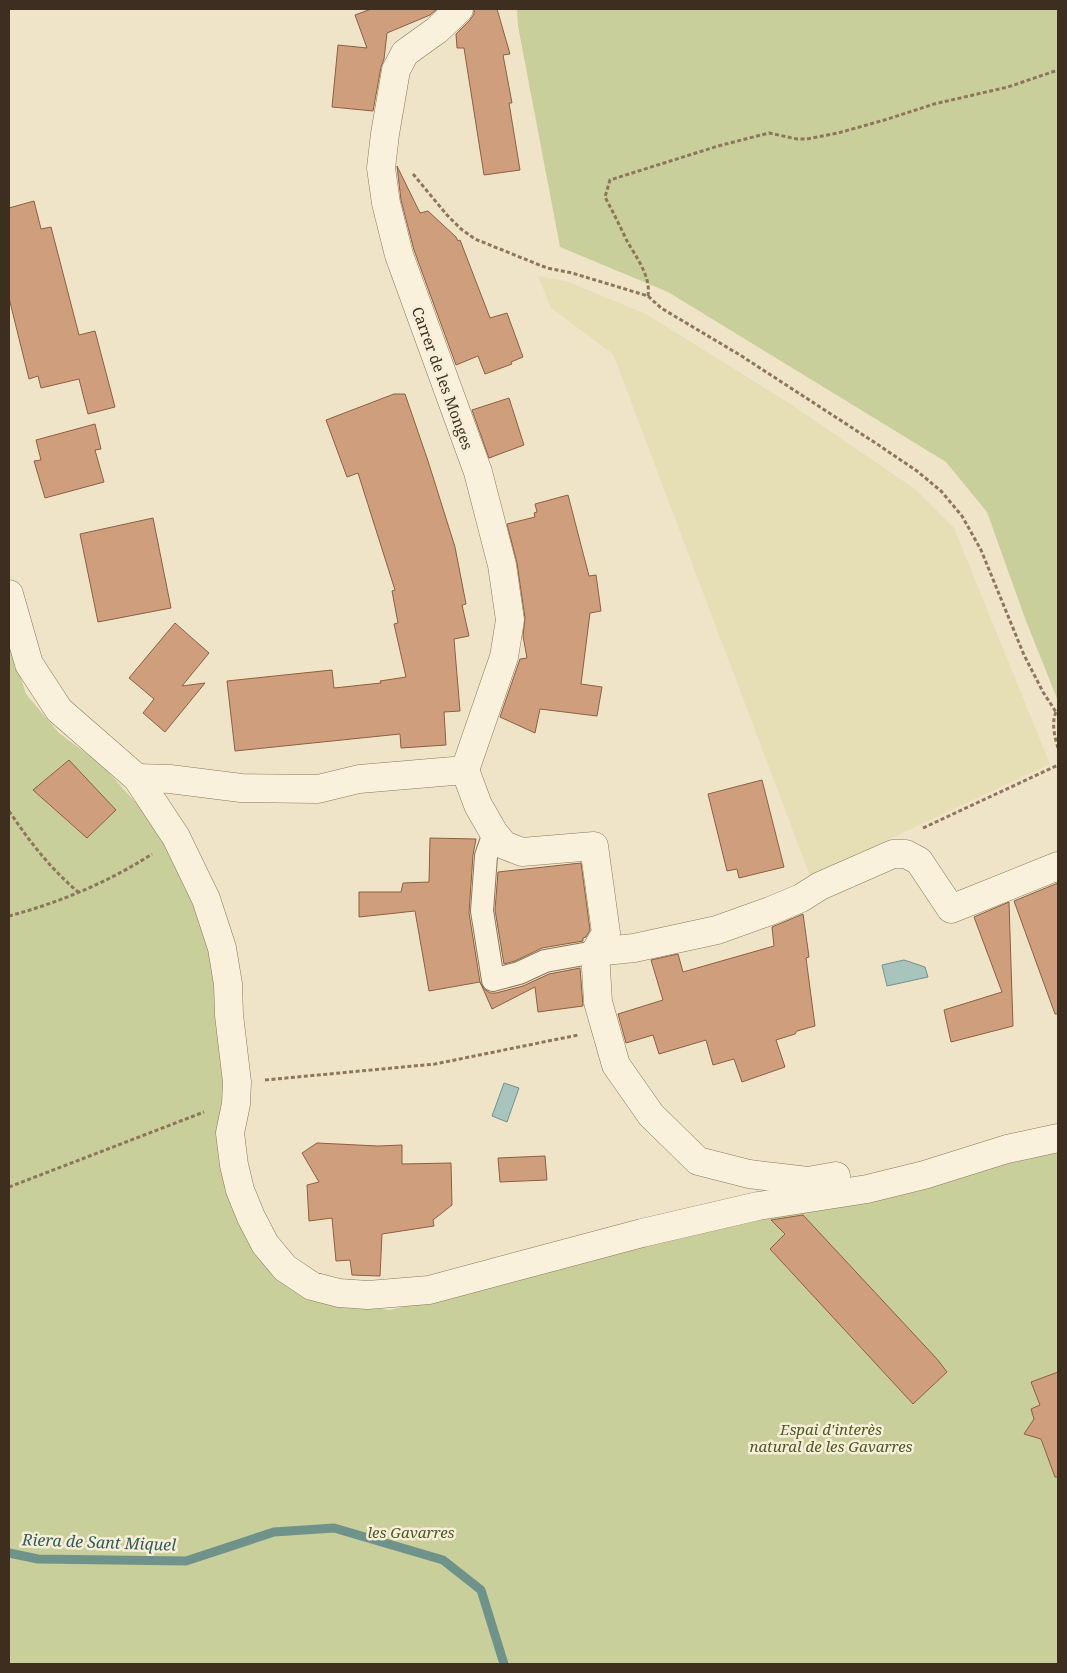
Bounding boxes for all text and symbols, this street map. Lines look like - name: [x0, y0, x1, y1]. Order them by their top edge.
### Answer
- street label: Carrer de les Monges: [408, 304, 478, 452]
- park label: Espai d'interès natural de les Gavarres: [749, 1419, 913, 1456]
- park label: les Gavarres: [367, 1522, 455, 1542]
- water label: Riera de Sant Miquel: [21, 1528, 176, 1556]

